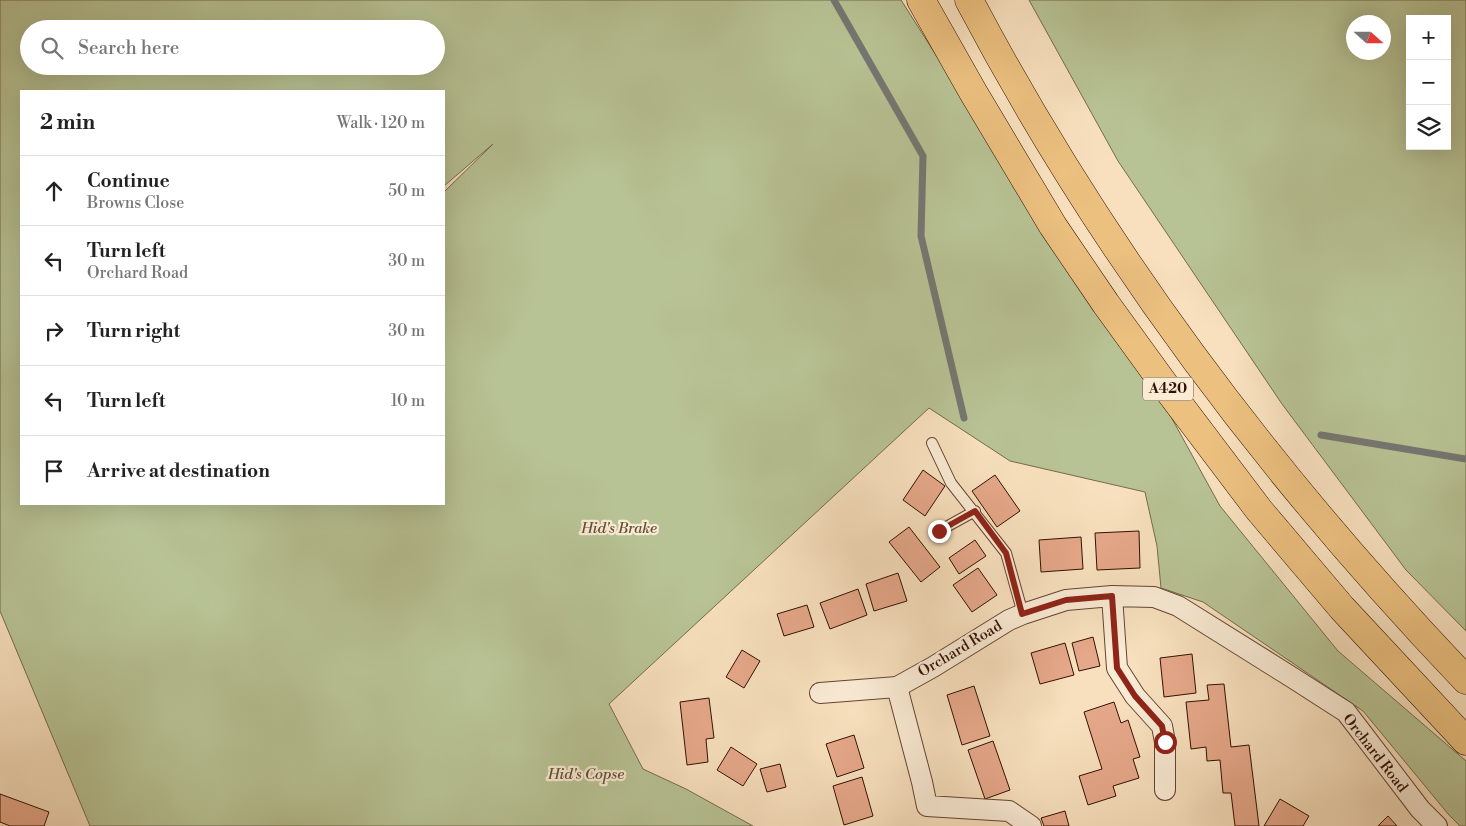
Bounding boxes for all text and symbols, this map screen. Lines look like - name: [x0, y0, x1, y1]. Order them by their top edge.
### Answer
- north arrow: [1346, 15, 1391, 60]
- map controls: [1406, 15, 1451, 150]
- button: +: [1406, 15, 1451, 60]
- search box: [20, 20, 445, 75]
- icon: search: [38, 34, 66, 62]
- text: Search here: [78, 36, 179, 60]
- button: −: [1406, 60, 1451, 105]
- button: layers: [1406, 105, 1451, 150]
- text: 2 min: [40, 110, 95, 136]
- text: Walk · 120 m: [337, 113, 425, 133]
- text: Continue: [87, 169, 170, 193]
- icon: ahead: [40, 177, 68, 205]
- text: 50 m: [388, 181, 425, 201]
- text: Browns Close: [87, 193, 184, 213]
- text: Turn left: [87, 239, 166, 263]
- icon: left: [40, 247, 68, 275]
- text: 30 m: [388, 251, 425, 271]
- text: Orchard Road: [87, 263, 188, 283]
- icon: right: [40, 317, 68, 345]
- text: Turn right: [87, 319, 180, 343]
- text: 30 m: [388, 321, 425, 341]
- road number: A420: [1143, 378, 1193, 400]
- icon: left: [40, 387, 68, 415]
- text: Turn left: [87, 389, 166, 413]
- text: 10 m: [391, 391, 425, 411]
- icon: arrive: [40, 457, 68, 485]
- text: Arrive at destination: [87, 459, 270, 483]
- park label: Hid's Brake: [580, 519, 657, 538]
- route end: [928, 520, 951, 543]
- street label: Orchard Road: [914, 616, 1006, 682]
- street label: Orchard Road: [1338, 710, 1412, 797]
- route start: [1154, 731, 1177, 754]
- park label: Hid's Copse: [547, 765, 624, 784]

